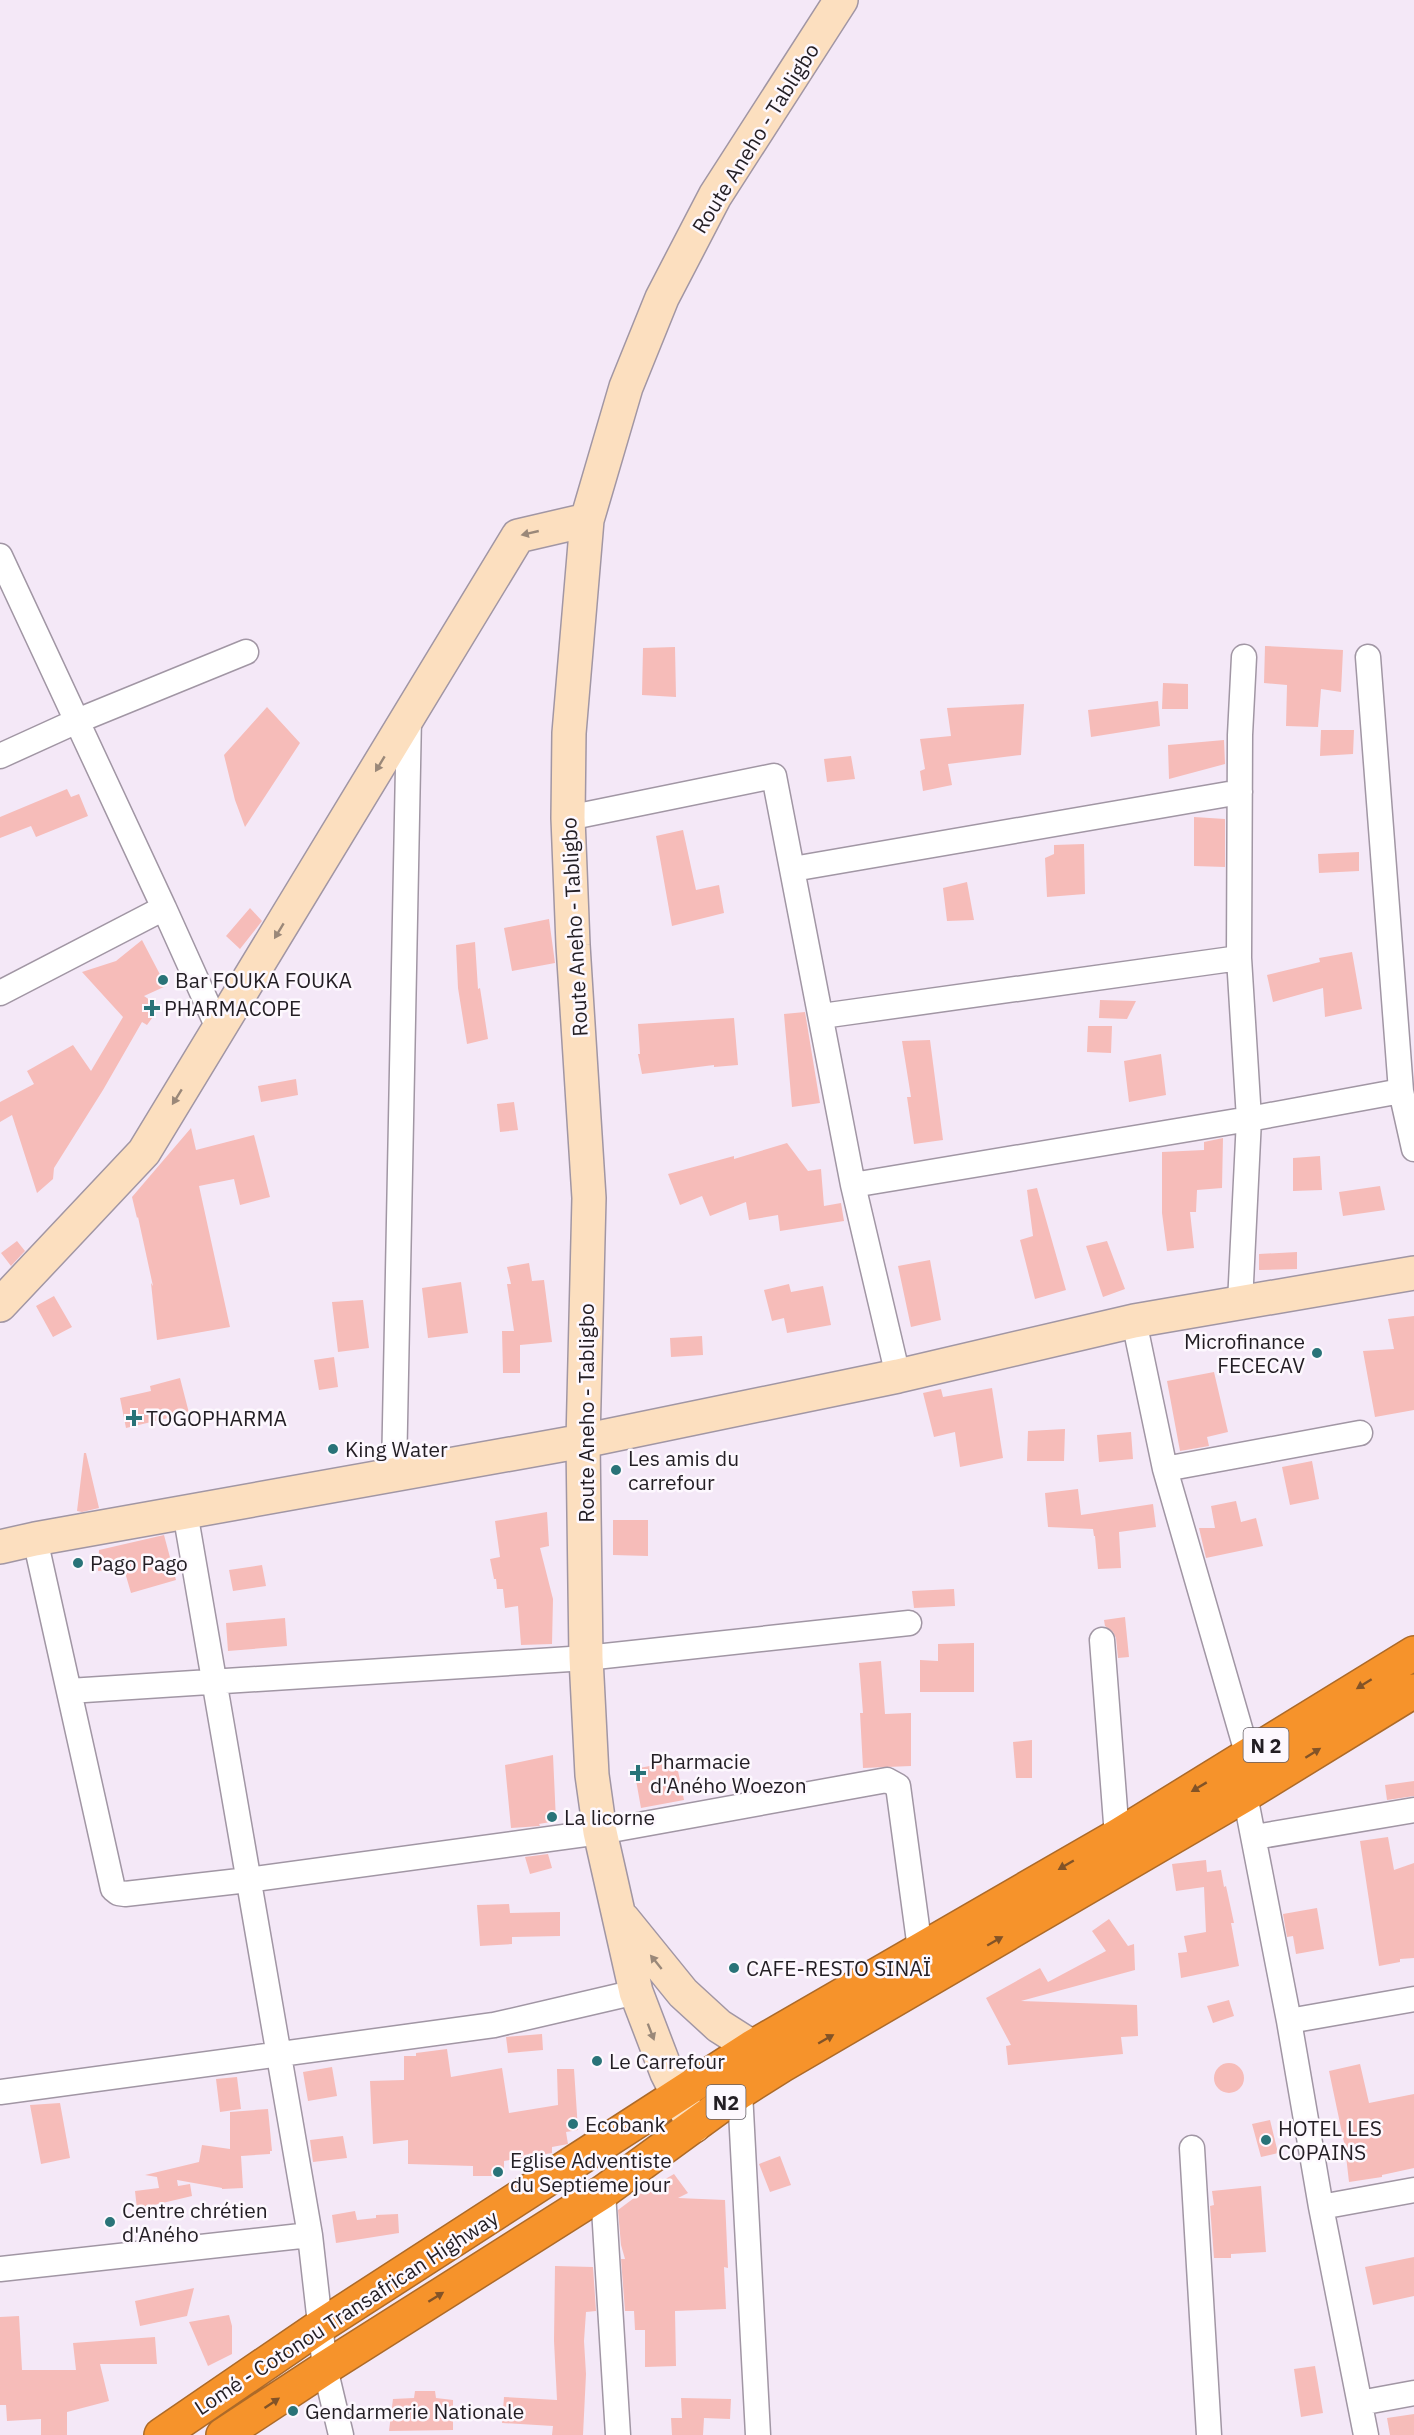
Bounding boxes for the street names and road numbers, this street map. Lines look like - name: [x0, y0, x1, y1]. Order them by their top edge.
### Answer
- street label: Route Aneho - Tabligbo: [685, 38, 825, 238]
- street label: Route Aneho - Tabligbo: [554, 817, 594, 1037]
- street label: Route Aneho - Tabligbo: [572, 1303, 600, 1523]
- road number: N 2: [1244, 1728, 1288, 1762]
- road number: N2: [706, 2085, 746, 2119]
- street label: Lomé - Cotonou Transafrican Highway: [189, 2203, 504, 2421]

